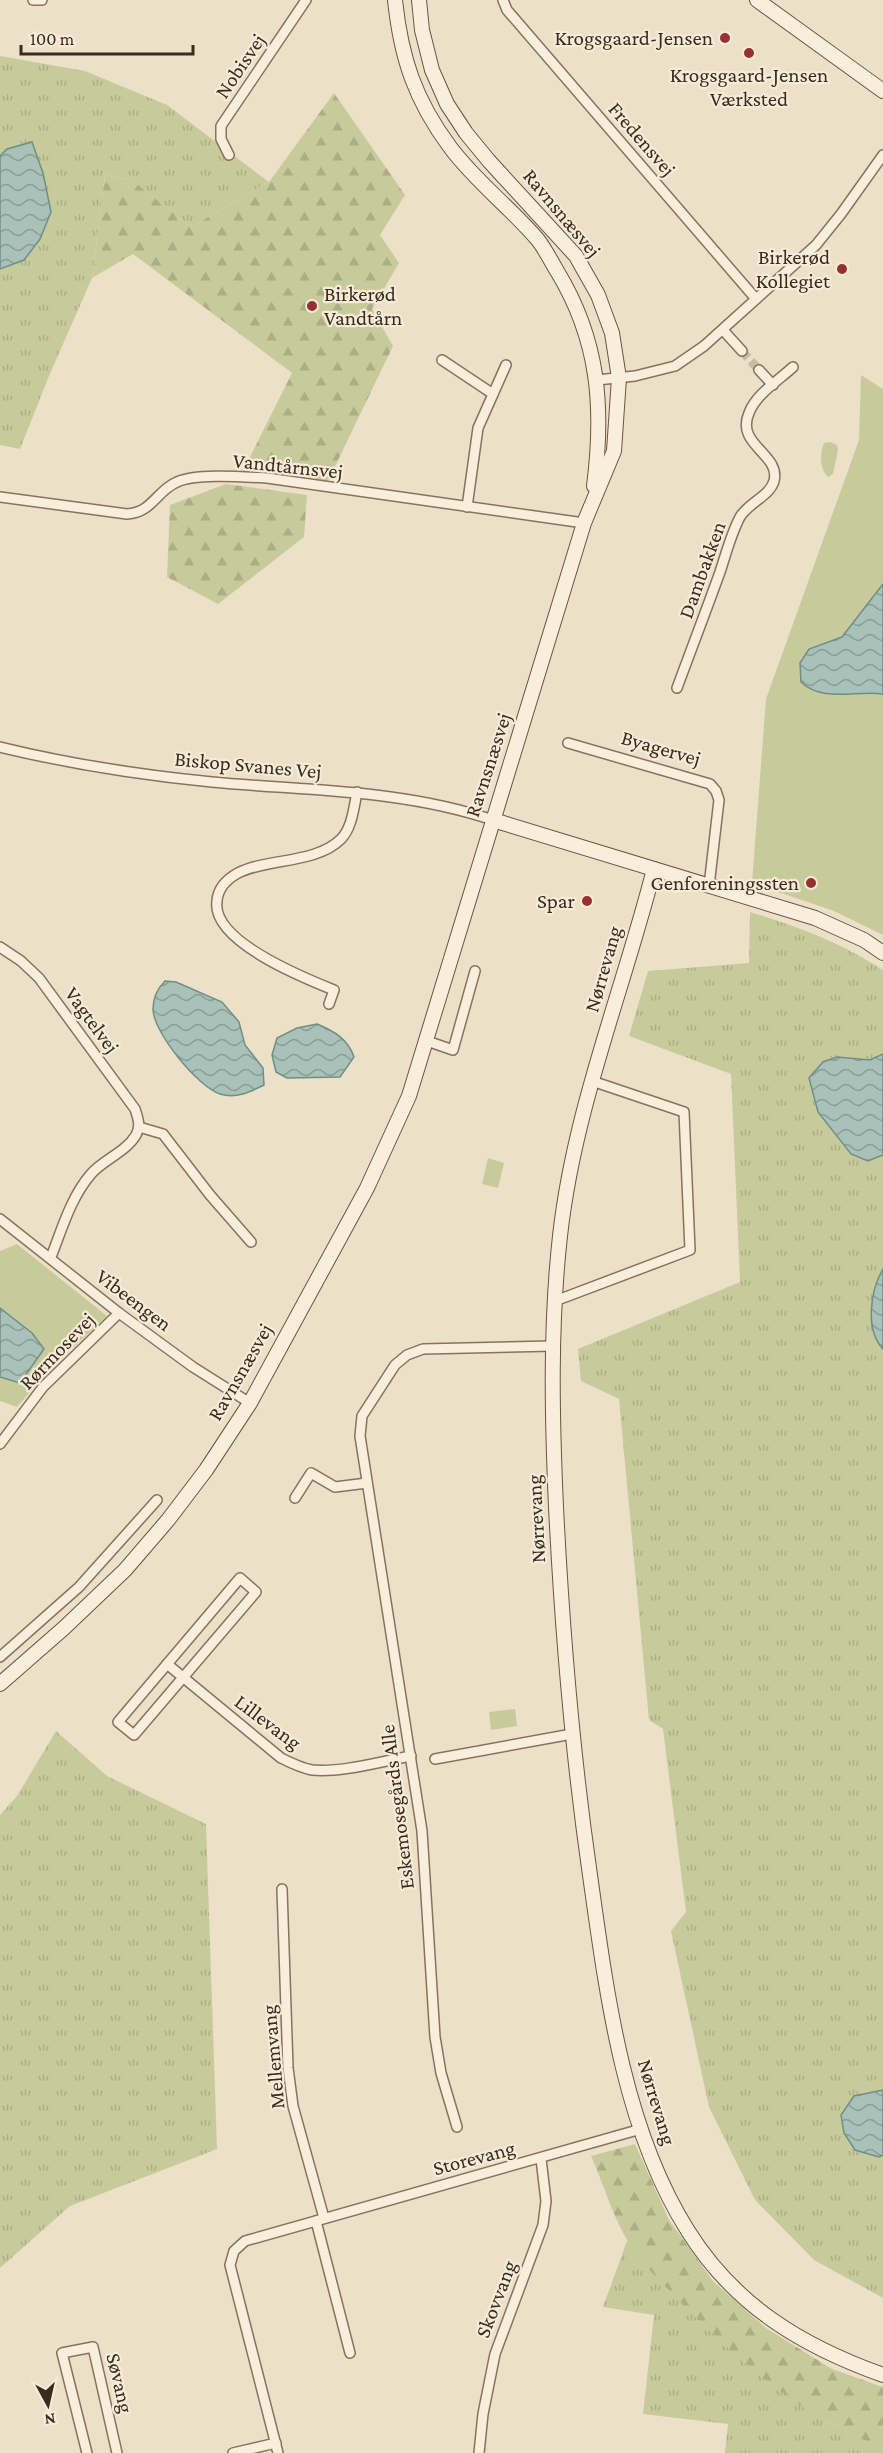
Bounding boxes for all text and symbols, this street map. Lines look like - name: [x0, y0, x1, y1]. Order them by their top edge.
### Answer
- scale bar: [21, 18, 194, 56]
- place label: Krogsgaard-Jensen: [555, 26, 713, 50]
- text: 100 m: [30, 29, 75, 49]
- street label: Nobisvej: [210, 29, 270, 103]
- marker: Krogsgaard-Jensen: [718, 31, 732, 45]
- marker: Krogsgaard-Jensen Værksted: [742, 46, 756, 60]
- place label: Krogsgaard-Jensen Værksted: [670, 63, 828, 111]
- street label: Fredensvej: [603, 97, 681, 181]
- street label: Ravnsnæsvej: [518, 164, 606, 262]
- place label: Birkerød Kollegiet: [756, 245, 831, 293]
- marker: Birkerød Kollegiet: [835, 262, 849, 276]
- place label: Birkerød Vandtårn: [324, 282, 402, 330]
- marker: Birkerød Vandtårn: [305, 299, 319, 313]
- street label: Vandtårnsvej: [232, 448, 344, 484]
- street label: Dambakken: [673, 518, 731, 622]
- street label: Ravnsnæsvej: [460, 710, 516, 820]
- street label: Byagervej: [619, 725, 703, 771]
- street label: Biskop Svanes Vej: [173, 747, 323, 783]
- place label: Genforeningssten: [651, 871, 799, 895]
- marker: Genforeningssten: [804, 876, 818, 890]
- place label: Spar: [537, 889, 576, 913]
- marker: Spar: [580, 894, 594, 908]
- street label: Nørrevang: [579, 923, 627, 1015]
- street label: Vagtelvej: [60, 982, 124, 1058]
- street label: Vibeengen: [92, 1264, 176, 1336]
- street label: Rørmosevej: [14, 1307, 100, 1395]
- street label: Ravnsnæsvej: [203, 1319, 277, 1425]
- street label: Nørrevang: [522, 1474, 550, 1564]
- street label: Lillevang: [230, 1689, 306, 1755]
- street label: Eskemosegårds Alle: [375, 1723, 419, 1891]
- street label: Mellemvang: [256, 2004, 290, 2110]
- street label: Nørrevang: [633, 2056, 681, 2148]
- street label: Storevang: [430, 2136, 518, 2180]
- street label: Skovvang: [470, 2257, 522, 2341]
- street label: Søvang: [101, 2351, 139, 2415]
- north arrow: [18, 2375, 78, 2435]
- text: N: [43, 2410, 57, 2429]

